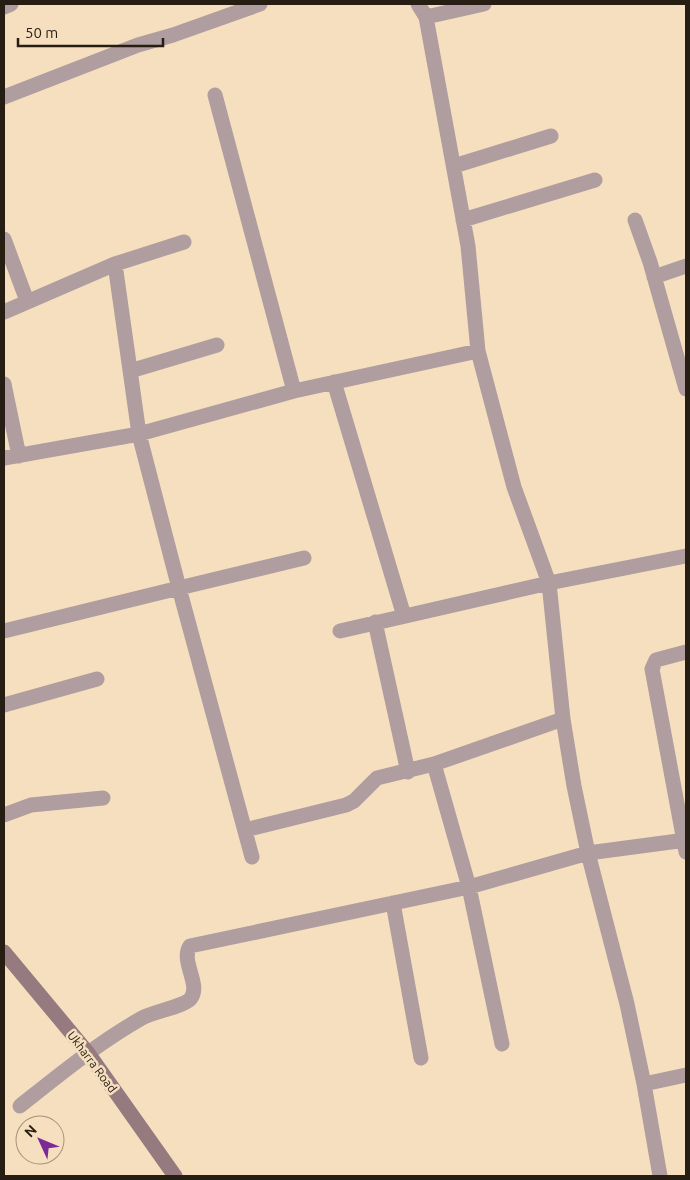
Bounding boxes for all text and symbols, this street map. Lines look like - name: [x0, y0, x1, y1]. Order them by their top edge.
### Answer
- scale bar: [18, 15, 162, 47]
- text: 50 m: [25, 24, 58, 41]
- street label: Ukharra Road: [65, 1029, 120, 1095]
- north arrow: [15, 1115, 65, 1165]
- text: N: [21, 1122, 40, 1140]

